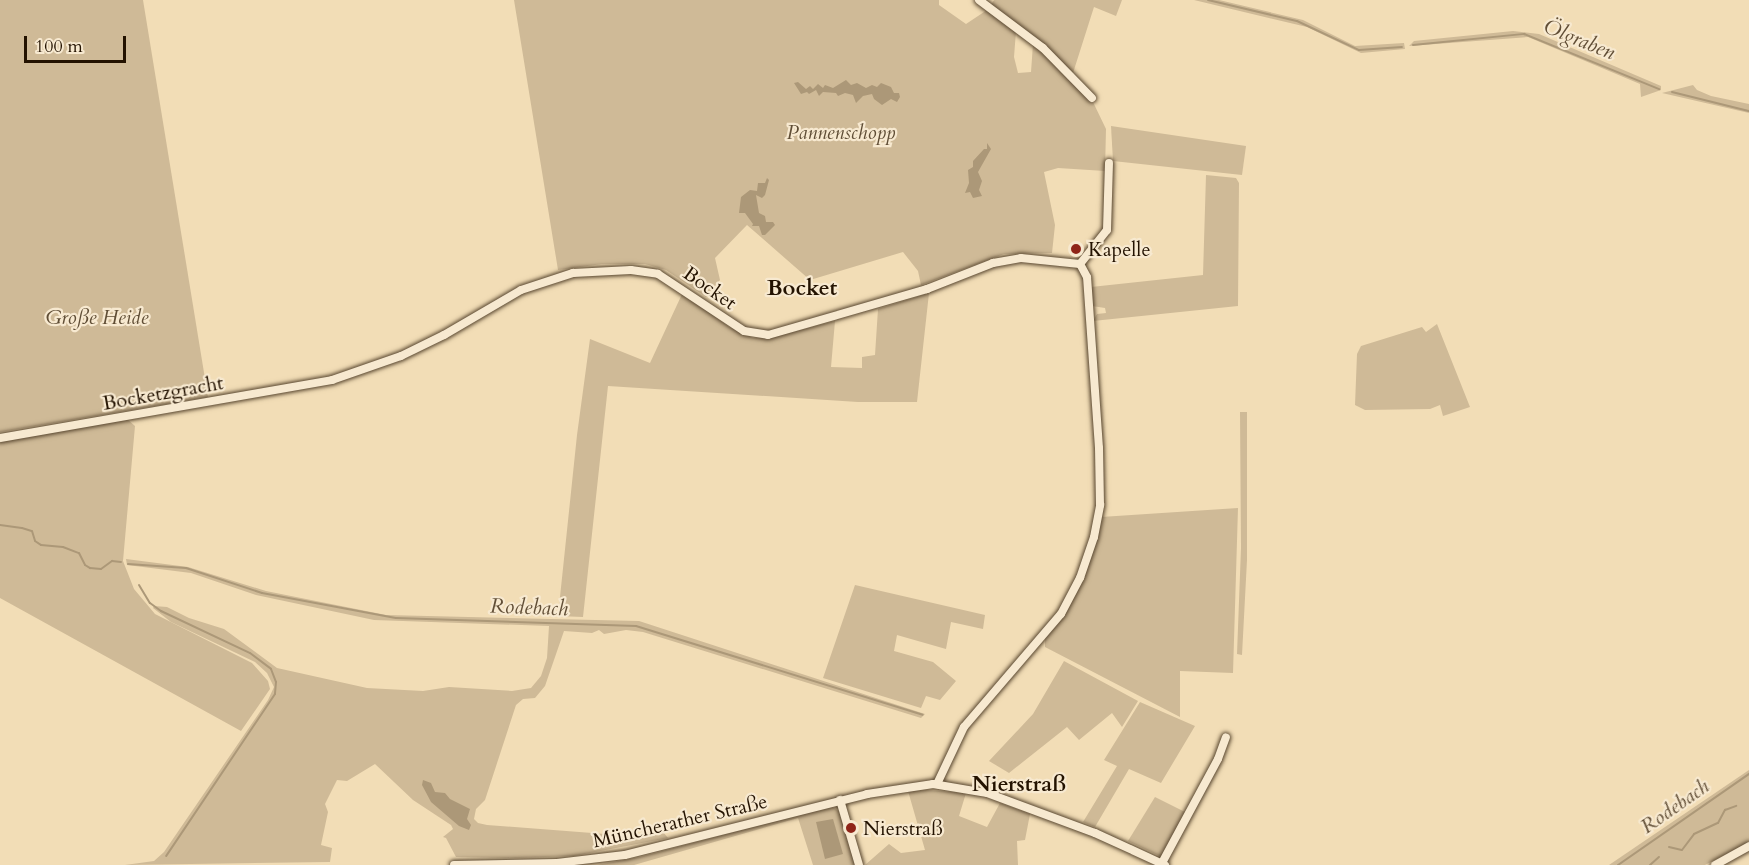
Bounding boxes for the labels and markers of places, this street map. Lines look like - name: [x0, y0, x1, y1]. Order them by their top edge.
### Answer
- place label: Kapelle: [1088, 237, 1151, 261]
- marker: Kapelle: [1069, 242, 1083, 256]
- place label: Nierstraß: [863, 816, 943, 840]
- marker: Nierstraß: [844, 821, 858, 835]

